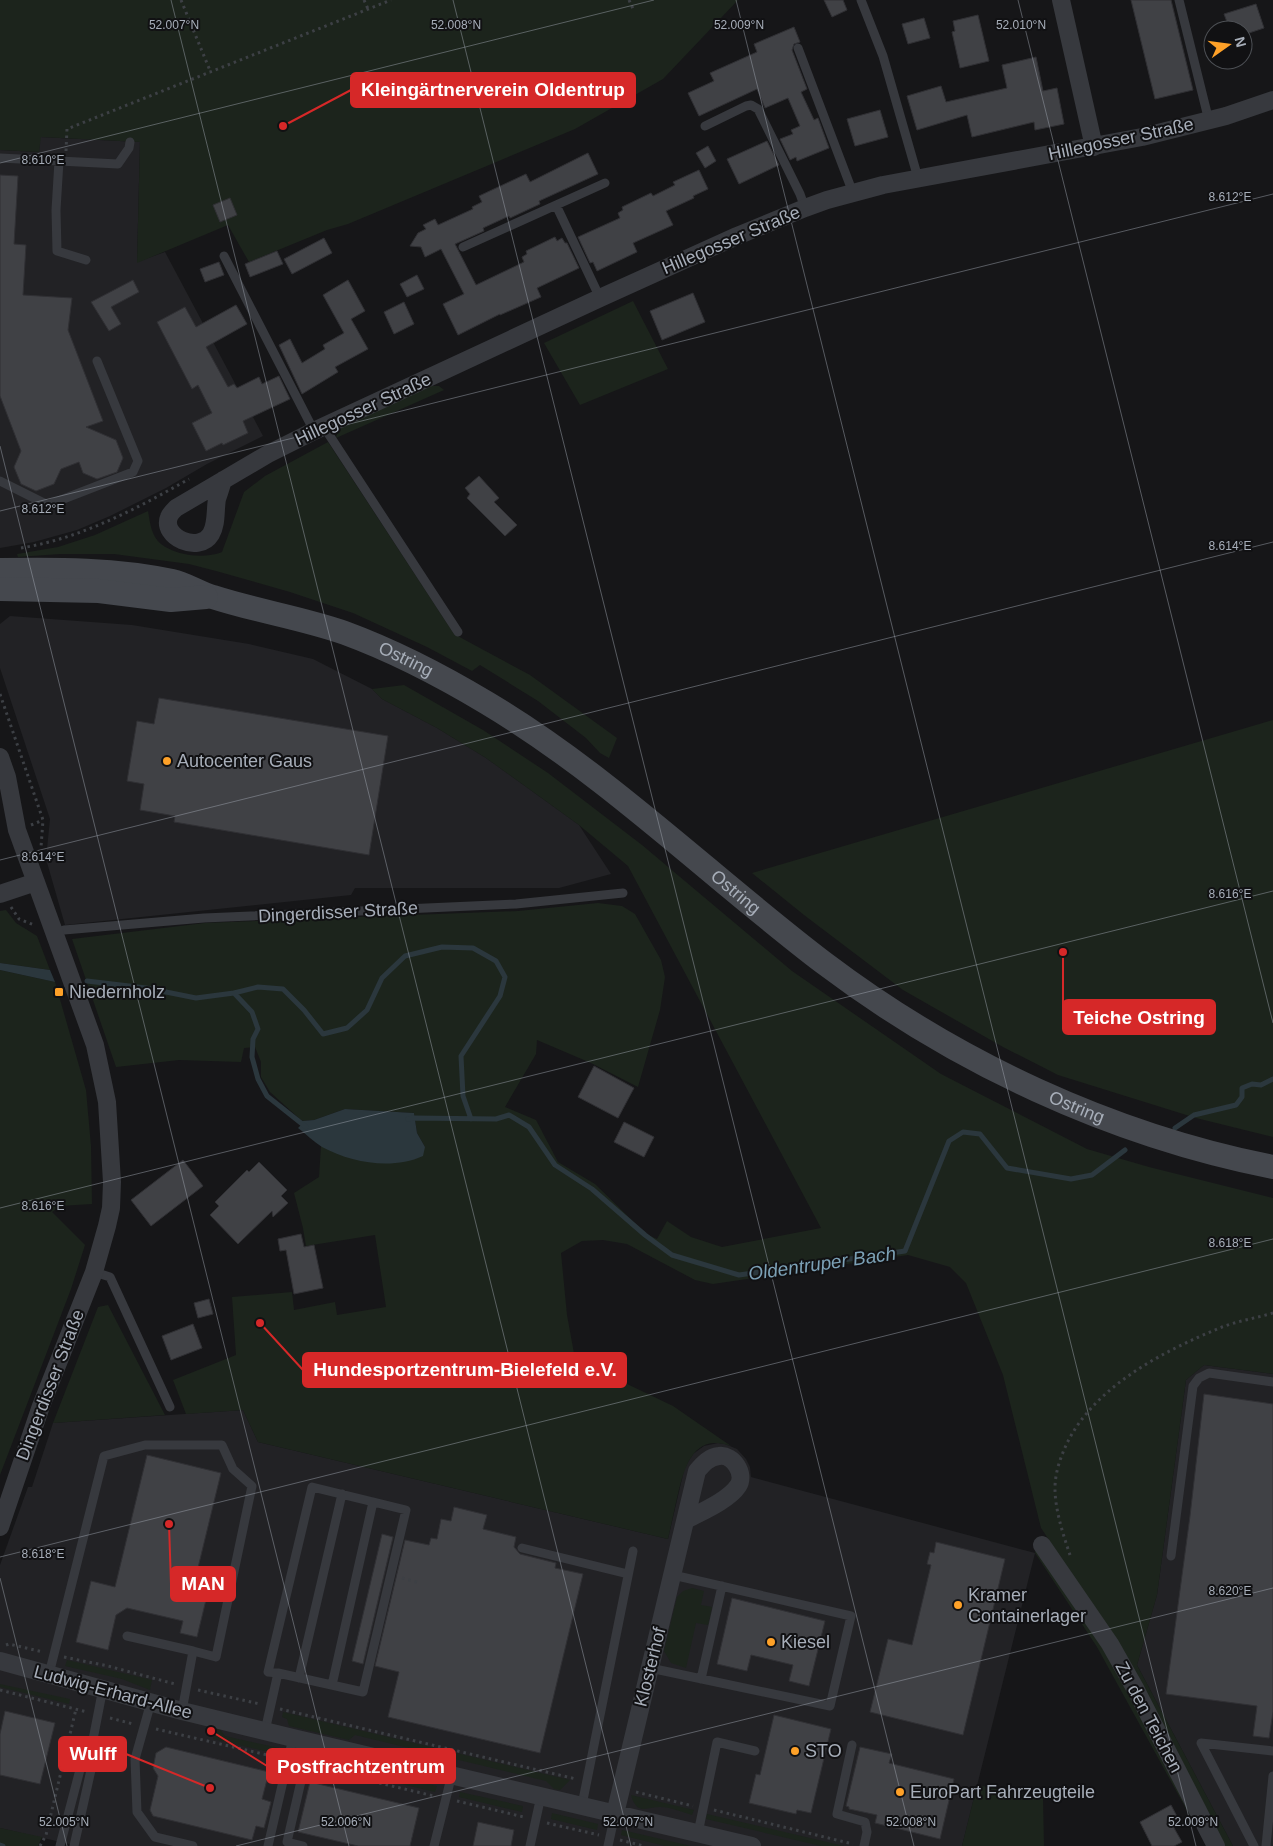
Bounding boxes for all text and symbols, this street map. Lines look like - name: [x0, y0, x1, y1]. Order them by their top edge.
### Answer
- text: 52.007°N: [149, 18, 199, 32]
- text: 52.008°N: [431, 18, 481, 32]
- text: 52.009°N: [714, 18, 764, 32]
- text: 52.010°N: [996, 18, 1046, 32]
- north arrow: [1203, 20, 1253, 70]
- text: N: [1232, 35, 1250, 49]
- callout: Kleingärtnerverein Oldentrup: [351, 73, 635, 107]
- text: Kleingärtnerverein Oldentrup: [361, 79, 625, 100]
- street label: Hillegosser Straße: [1047, 114, 1195, 164]
- text: 8.610°E: [22, 153, 64, 167]
- text: 8.612°E: [1209, 190, 1251, 204]
- street label: Hillegosser Straße: [659, 202, 803, 278]
- street label: Hillegosser Straße: [292, 369, 434, 449]
- text: 8.612°E: [22, 502, 64, 516]
- text: 8.614°E: [1209, 539, 1251, 553]
- street label: Ostring: [376, 638, 437, 681]
- place label: Autocenter Gaus: [177, 751, 312, 771]
- marker: Autocenter Gaus: [161, 755, 173, 767]
- text: 8.614°E: [22, 850, 64, 864]
- street label: Ostring: [707, 866, 764, 918]
- text: 8.616°E: [1209, 887, 1251, 901]
- street label: Dingerdisser Straße: [258, 898, 418, 926]
- place label: Niedernholz: [69, 982, 165, 1002]
- marker: Niedernholz: [53, 986, 65, 998]
- callout: Teiche Ostring: [1063, 1000, 1215, 1034]
- text: Teiche Ostring: [1073, 1007, 1205, 1028]
- street label: Ostring: [1046, 1087, 1107, 1127]
- text: 8.616°E: [22, 1199, 64, 1213]
- text: 8.618°E: [1209, 1236, 1251, 1250]
- water label: Oldentruper Bach: [747, 1243, 897, 1284]
- street label: Dingerdisser Straße: [12, 1307, 88, 1463]
- callout: Hundesportzentrum-Bielefeld e.V.: [303, 1353, 626, 1387]
- text: Hundesportzentrum-Bielefeld e.V.: [313, 1359, 617, 1380]
- text: 8.618°E: [22, 1547, 64, 1561]
- callout: MAN: [171, 1567, 235, 1601]
- text: MAN: [181, 1573, 225, 1594]
- text: 8.620°E: [1209, 1584, 1251, 1598]
- place label: Kramer Containerlager: [968, 1585, 1086, 1626]
- marker: Kramer Containerlager: [952, 1599, 964, 1611]
- street label: Klosterhof: [630, 1624, 670, 1709]
- place label: Kiesel: [781, 1632, 830, 1652]
- marker: Kiesel: [765, 1636, 777, 1648]
- street label: Zu den Teichen: [1111, 1658, 1187, 1776]
- street label: Ludwig-Erhard-Allee: [32, 1661, 194, 1723]
- callout: Wulff: [59, 1737, 126, 1771]
- place label: STO: [805, 1741, 842, 1761]
- text: Wulff: [69, 1743, 117, 1764]
- marker: STO: [789, 1745, 801, 1757]
- callout: Postfrachtzentrum: [267, 1749, 455, 1783]
- text: Postfrachtzentrum: [277, 1756, 445, 1777]
- place label: EuroPart Fahrzeugteile: [910, 1782, 1095, 1802]
- marker: EuroPart Fahrzeugteile: [894, 1786, 906, 1798]
- text: 52.005°N: [39, 1815, 89, 1829]
- text: 52.006°N: [321, 1815, 371, 1829]
- text: 52.007°N: [603, 1815, 653, 1829]
- text: 52.008°N: [886, 1815, 936, 1829]
- text: 52.009°N: [1168, 1815, 1218, 1829]

